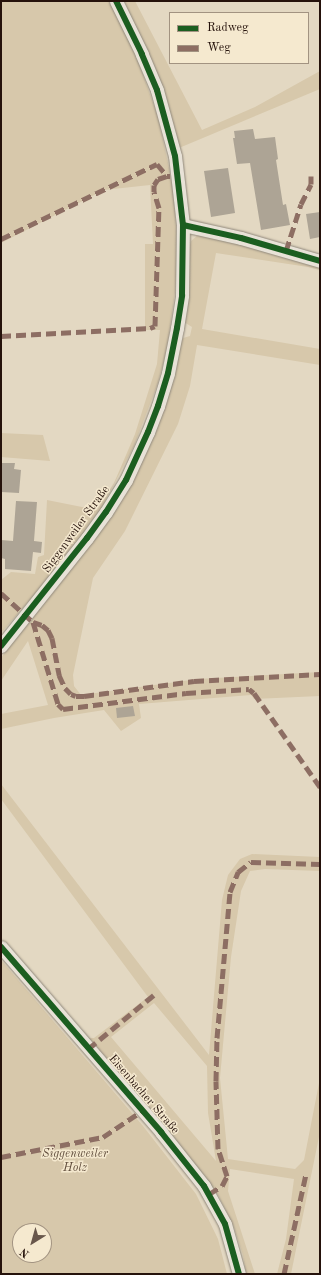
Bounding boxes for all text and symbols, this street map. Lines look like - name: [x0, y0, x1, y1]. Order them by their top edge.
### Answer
- legend: [169, 12, 309, 64]
- text: Radweg: [207, 22, 249, 34]
- text: Weg: [207, 42, 231, 54]
- street label: Siggenweiler Straße: [40, 483, 114, 577]
- street label: Eisenbacher Straße: [105, 1052, 181, 1138]
- park label: Siggenweiler Holz: [42, 1148, 108, 1176]
- north arrow: [12, 1223, 52, 1263]
- text: N: [18, 1245, 32, 1259]

